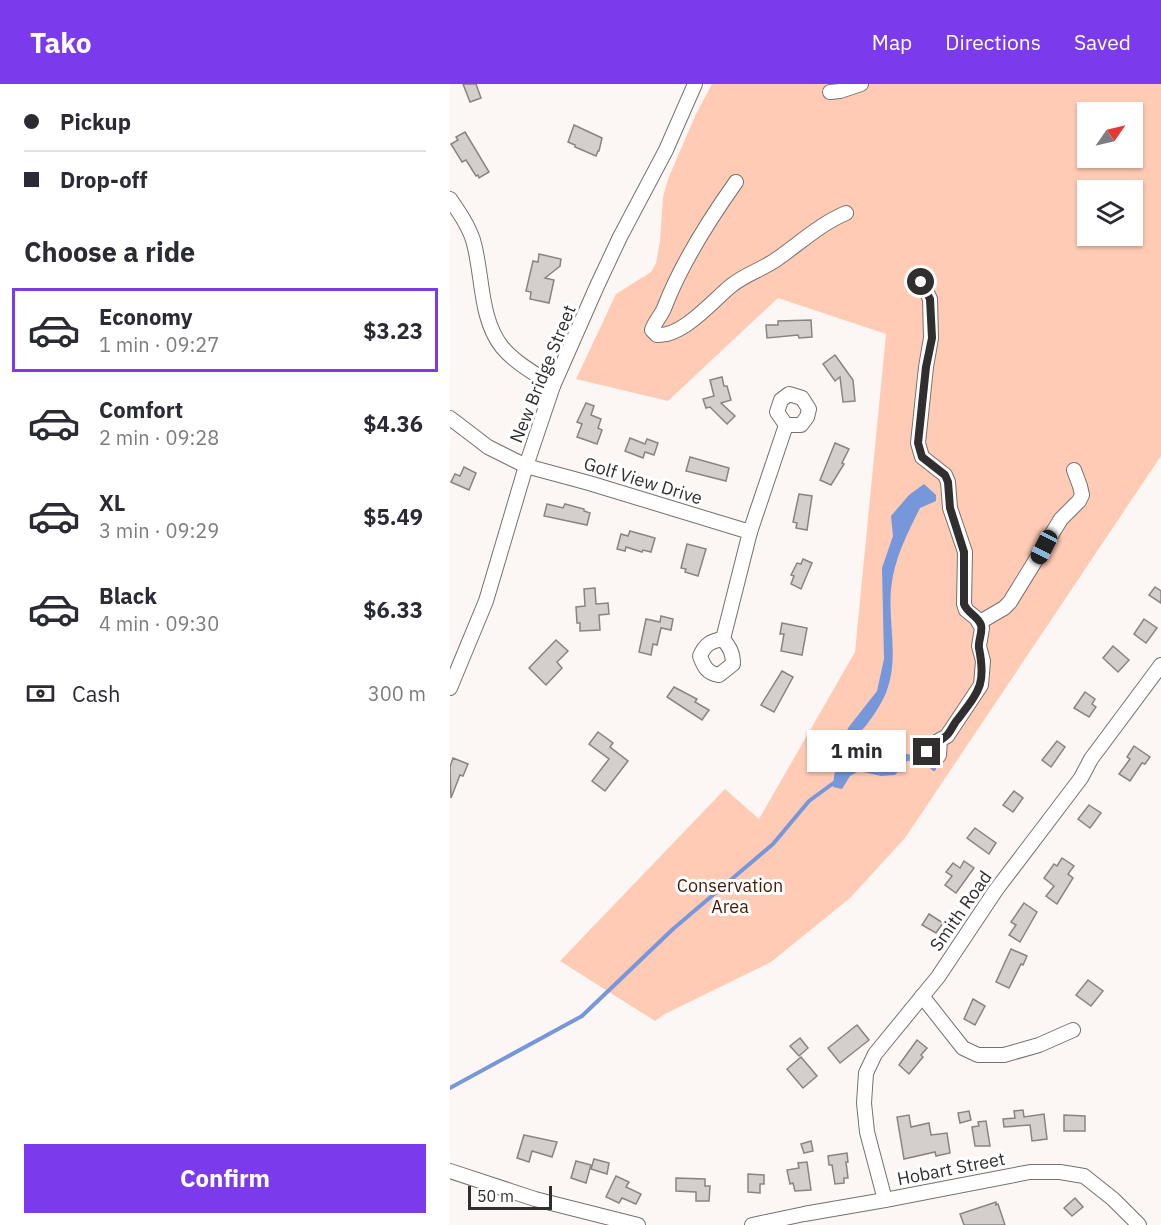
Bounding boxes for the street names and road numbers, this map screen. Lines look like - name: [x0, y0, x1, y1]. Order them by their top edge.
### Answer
- street label: New Bridge Street: [504, 301, 581, 446]
- street label: Golf View Drive: [581, 452, 705, 509]
- street label: Smith Road: [925, 866, 997, 955]
- street label: Hobart Street: [895, 1147, 1007, 1190]

